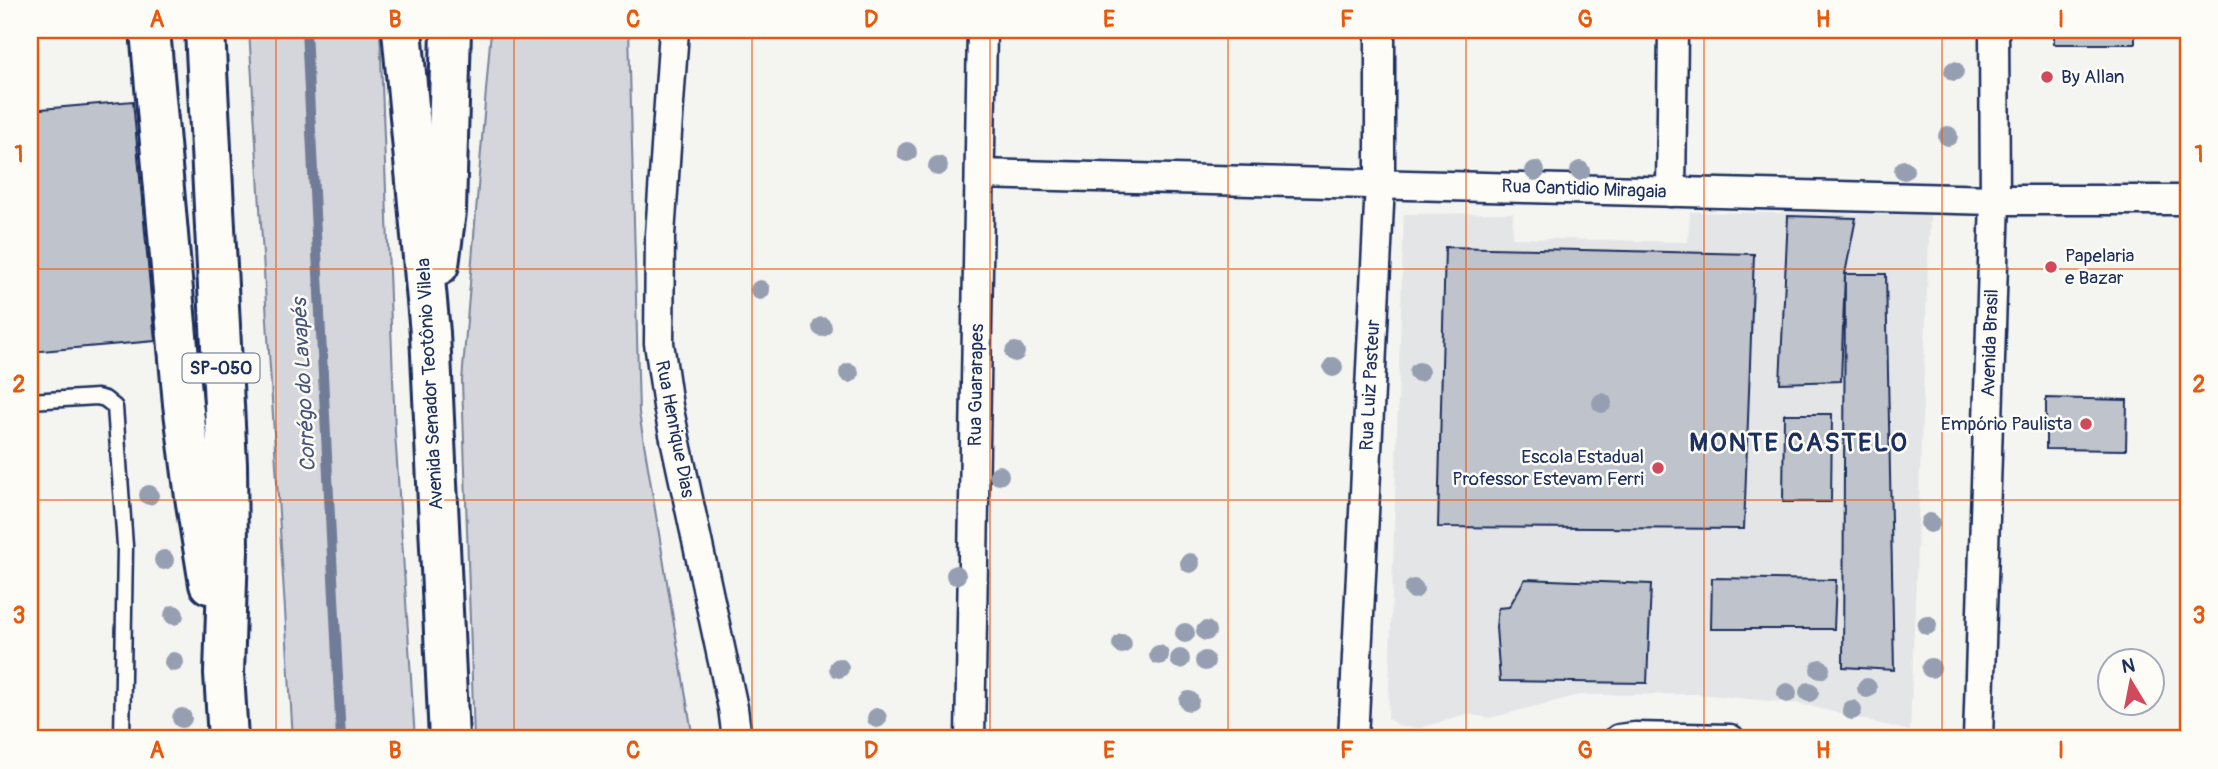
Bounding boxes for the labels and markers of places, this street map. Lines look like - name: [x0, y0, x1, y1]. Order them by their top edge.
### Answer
- place label: By Allan: [2061, 65, 2124, 89]
- marker: By Allan: [2039, 69, 2055, 85]
- place label: Papelaria e Bazar: [2065, 244, 2134, 290]
- marker: Papelaria e Bazar: [2043, 259, 2059, 275]
- place label: Empório Paulista: [1941, 412, 2072, 436]
- marker: Empório Paulista: [2078, 416, 2094, 432]
- place label: Escola Estadual Professor Estevam Ferri: [1452, 445, 1644, 491]
- marker: Escola Estadual Professor Estevam Ferri: [1650, 460, 1666, 476]

